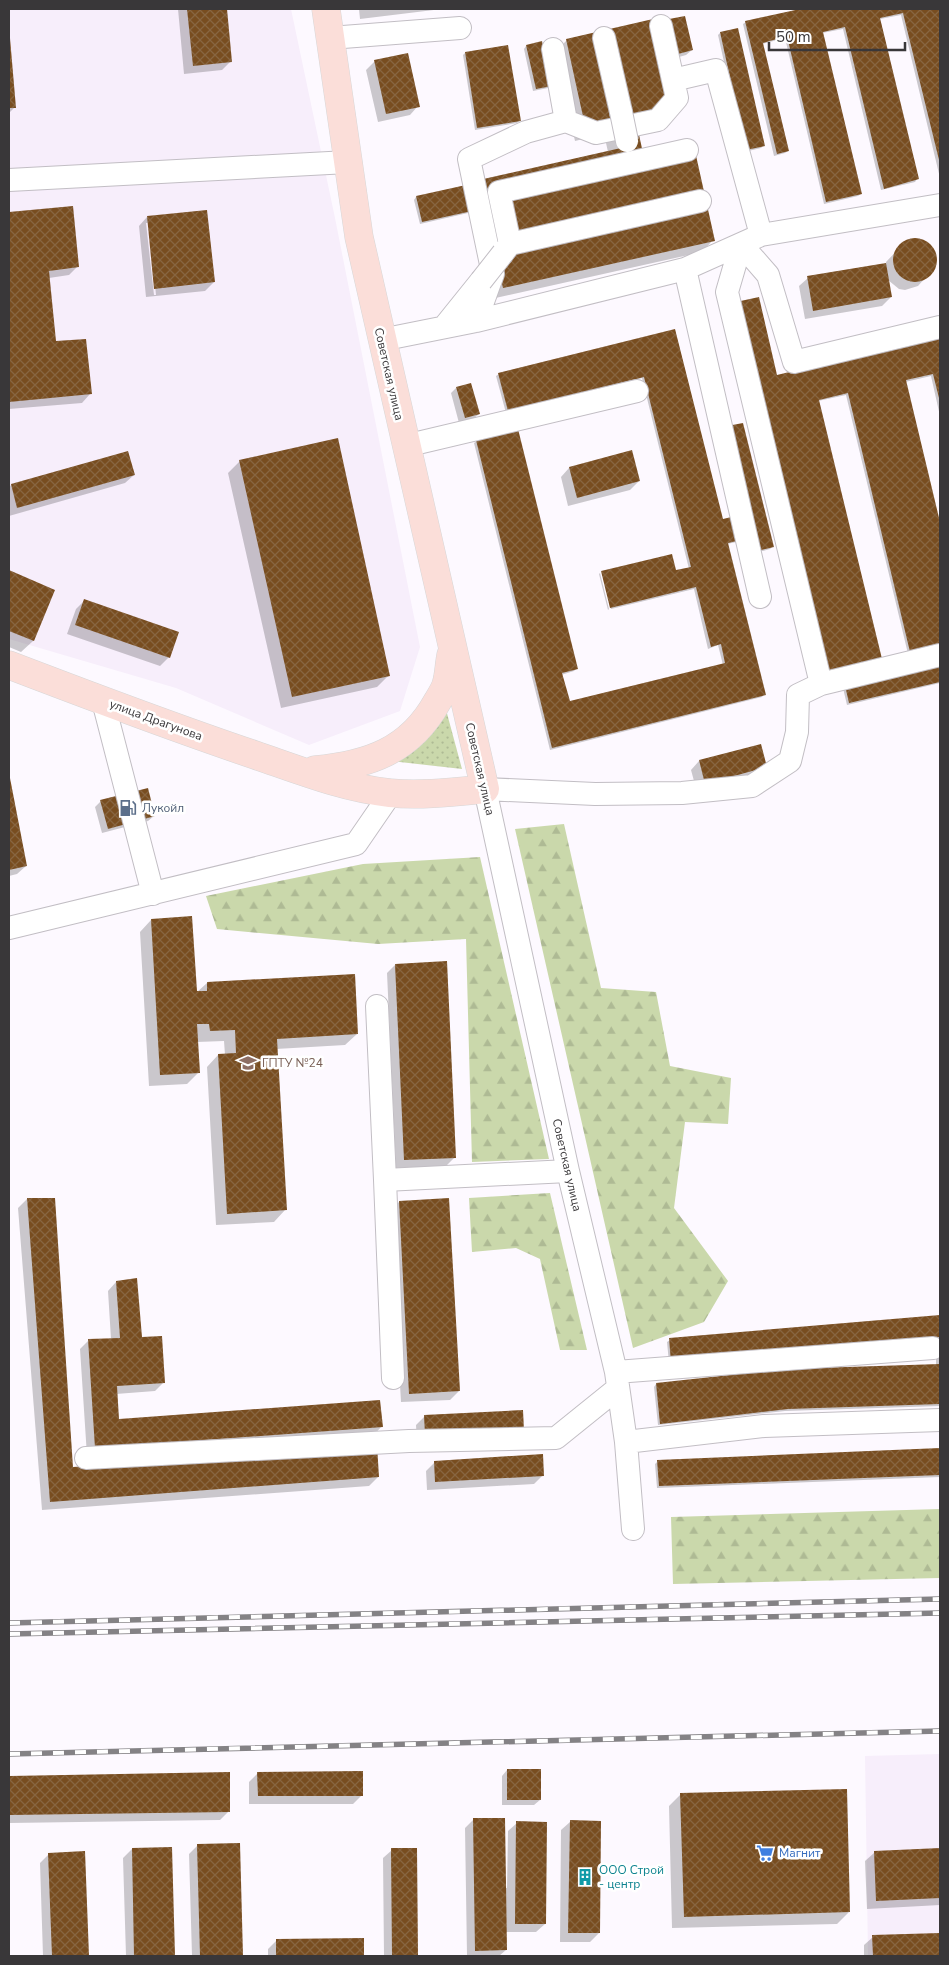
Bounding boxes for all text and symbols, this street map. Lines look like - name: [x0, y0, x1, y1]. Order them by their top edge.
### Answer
- scale bar: [769, 20, 905, 52]
- text: 50 m: [776, 27, 811, 47]
- street label: Советская улица: [371, 326, 407, 422]
- street label: улица Драгунова: [107, 696, 205, 744]
- street label: Советская улица: [462, 721, 498, 817]
- fuel station icon: Лукойл: [118, 798, 138, 818]
- place label: Лукойл: [142, 800, 184, 816]
- school or university icon: ГПТУ №24: [238, 1053, 258, 1073]
- place label: ГПТУ №24: [262, 1055, 323, 1071]
- street label: Советская улица: [549, 1117, 585, 1213]
- supermarket icon: Магнит: [755, 1843, 775, 1863]
- place label: Магнит: [779, 1845, 821, 1861]
- place label: ООО Строй - центр: [599, 1862, 664, 1892]
- building icon: ООО Строй - центр: [575, 1867, 595, 1887]

